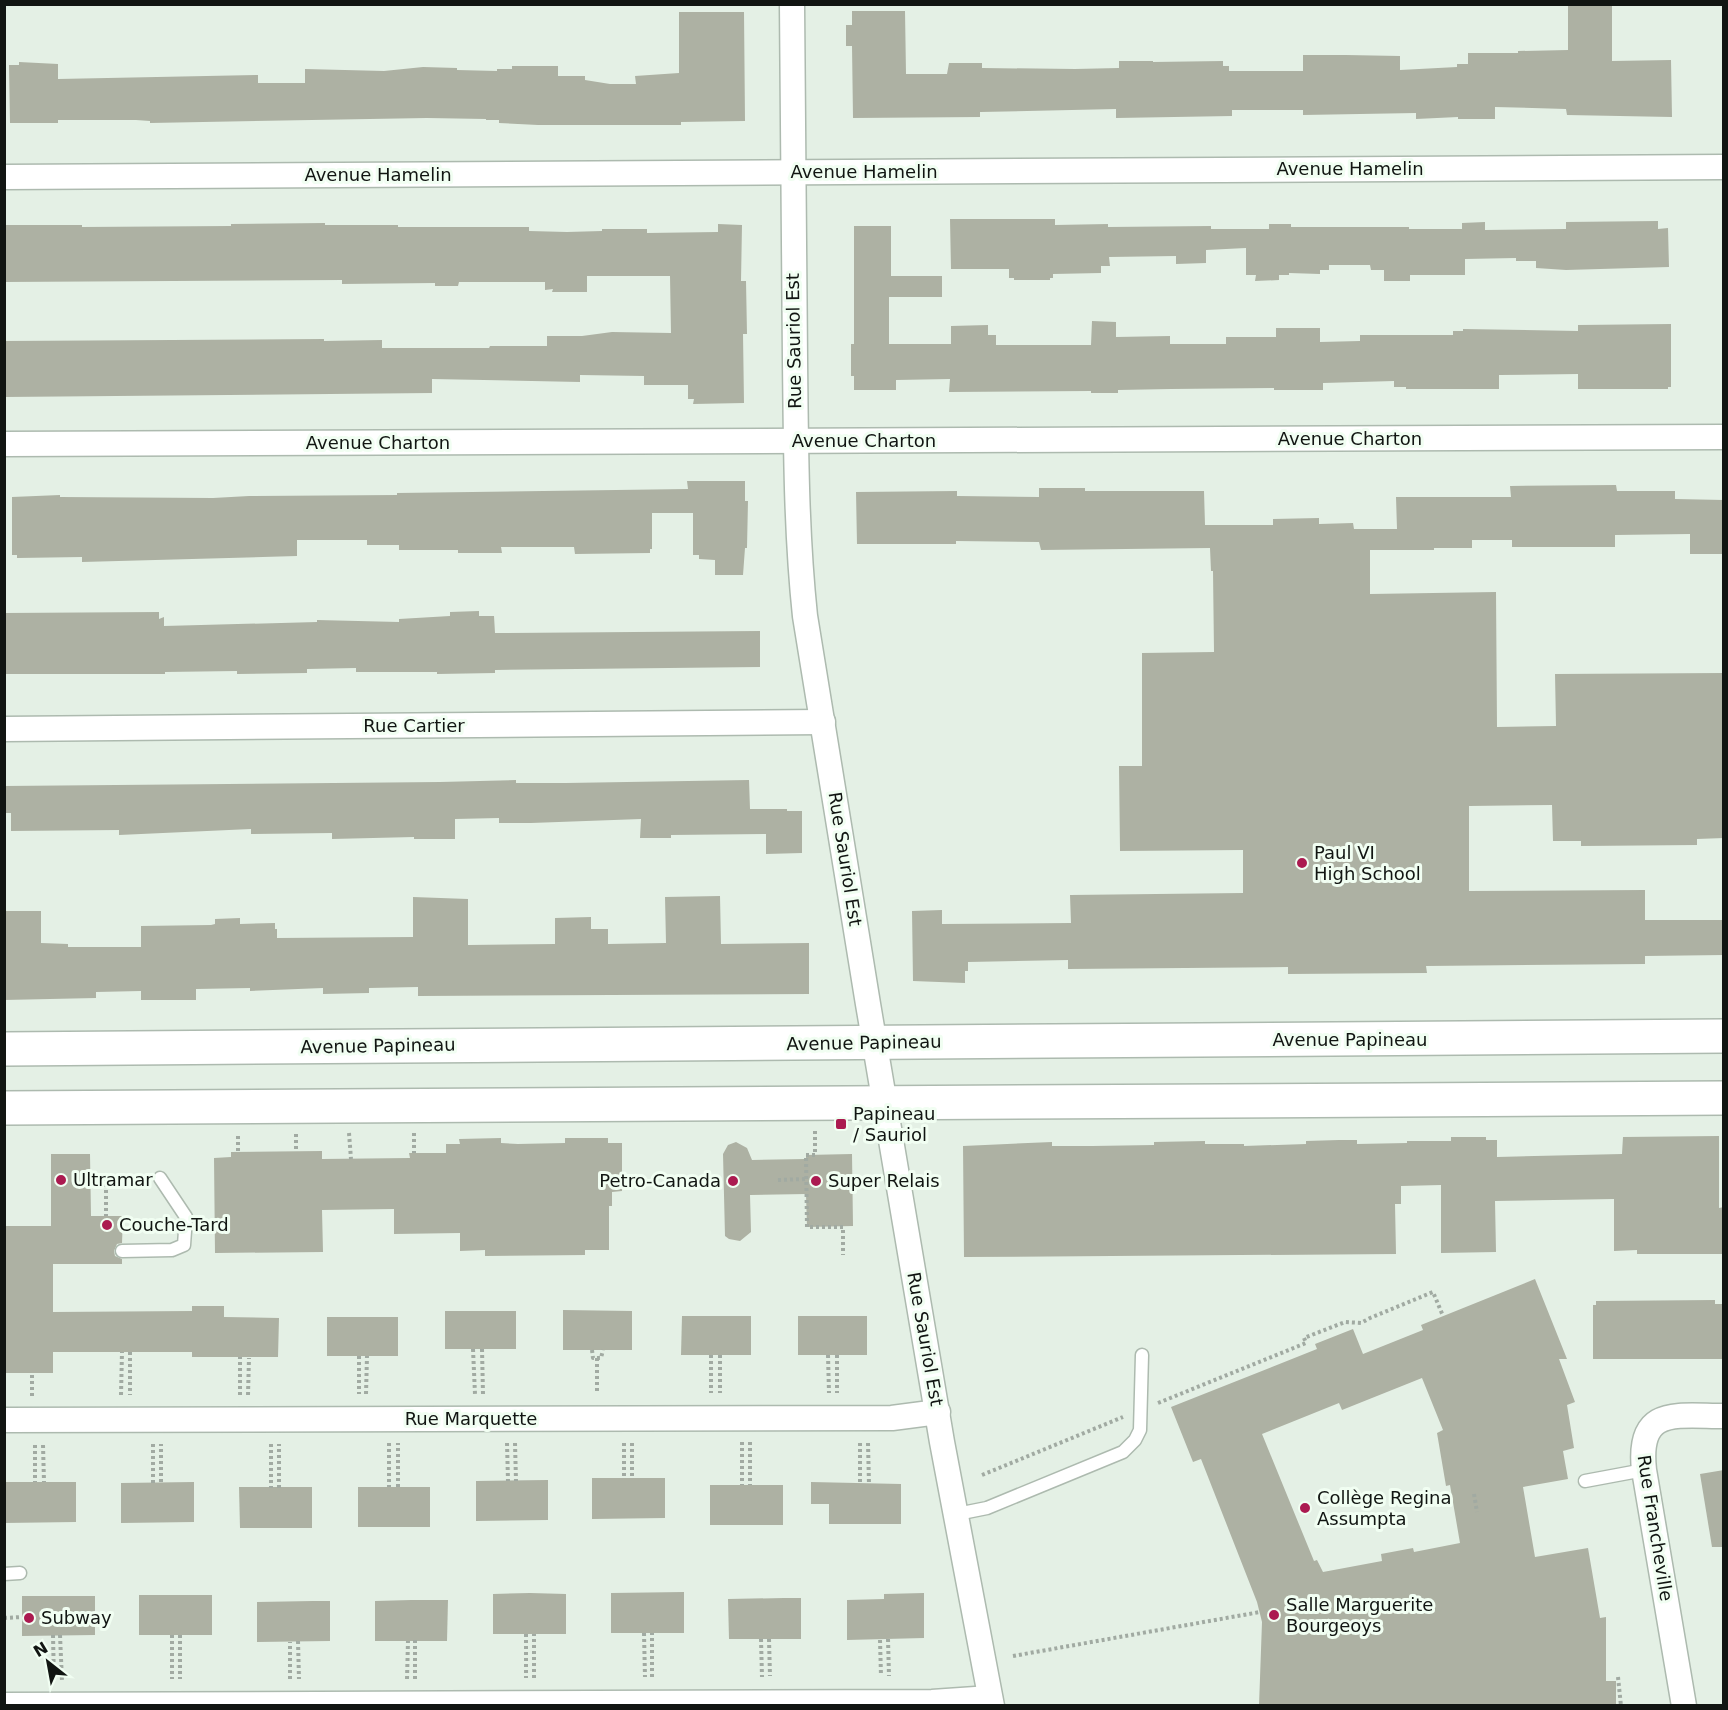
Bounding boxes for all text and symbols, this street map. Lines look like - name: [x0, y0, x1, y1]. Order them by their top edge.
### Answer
- street label: Avenue Hamelin: [1276, 158, 1424, 179]
- street label: Avenue Hamelin: [790, 161, 938, 182]
- street label: Avenue Hamelin: [304, 164, 452, 185]
- street label: Rue Sauriol Est: [782, 273, 805, 409]
- street label: Avenue Charton: [1278, 428, 1422, 449]
- street label: Avenue Charton: [792, 430, 936, 451]
- street label: Avenue Charton: [306, 432, 450, 453]
- street label: Rue Cartier: [363, 715, 465, 736]
- street label: Rue Sauriol Est: [825, 790, 866, 928]
- place label: Paul VI High School: [1314, 842, 1421, 884]
- marker: Paul VI High School: [1295, 856, 1309, 870]
- street label: Avenue Papineau: [1272, 1029, 1428, 1050]
- street label: Avenue Papineau: [786, 1031, 942, 1054]
- street label: Avenue Papineau: [300, 1034, 456, 1057]
- place label: Papineau / Sauriol: [853, 1103, 935, 1145]
- marker: Papineau / Sauriol: [834, 1117, 848, 1131]
- place label: Ultramar: [73, 1169, 153, 1190]
- place label: Petro-Canada: [599, 1170, 721, 1191]
- place label: Super Relais: [828, 1170, 940, 1191]
- marker: Ultramar: [54, 1173, 68, 1187]
- marker: Petro-Canada: [726, 1174, 740, 1188]
- marker: Super Relais: [809, 1174, 823, 1188]
- place label: Couche-Tard: [119, 1214, 229, 1235]
- marker: Couche-Tard: [100, 1218, 114, 1232]
- street label: Rue Sauriol Est: [903, 1270, 948, 1408]
- street label: Rue Marquette: [405, 1408, 537, 1429]
- street label: Rue Francheville: [1634, 1453, 1677, 1603]
- place label: Collège Regina Assumpta: [1317, 1487, 1452, 1529]
- marker: Collège Regina Assumpta: [1298, 1501, 1312, 1515]
- place label: Salle Marguerite Bourgeoys: [1286, 1594, 1433, 1636]
- place label: Subway: [41, 1607, 112, 1628]
- marker: Salle Marguerite Bourgeoys: [1267, 1608, 1281, 1622]
- marker: Subway: [22, 1611, 36, 1625]
- north arrow: [18, 1632, 78, 1692]
- text: N: [30, 1638, 51, 1661]

